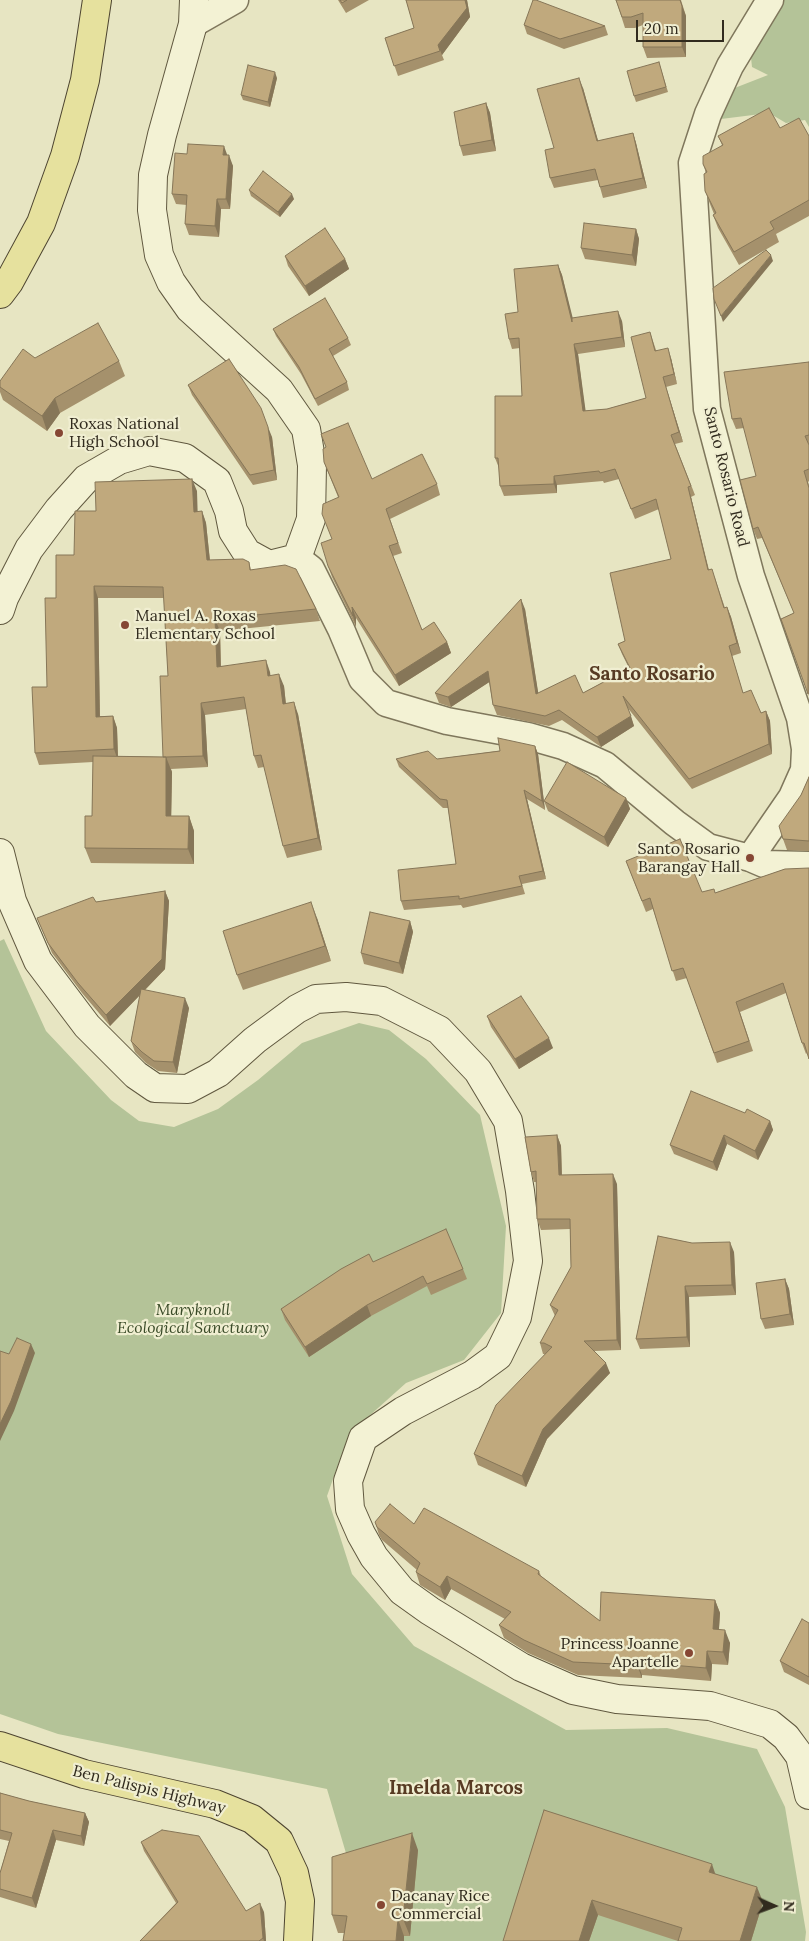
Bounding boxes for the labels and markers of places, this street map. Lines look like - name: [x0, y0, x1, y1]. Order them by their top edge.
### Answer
- place label: Roxas National High School: [69, 414, 179, 452]
- marker: Roxas National High School: [53, 427, 65, 439]
- place label: Manuel A. Roxas Elementary School: [135, 606, 275, 644]
- marker: Manuel A. Roxas Elementary School: [119, 619, 131, 631]
- place label: Santo Rosario Barangay Hall: [638, 839, 740, 877]
- marker: Santo Rosario Barangay Hall: [744, 852, 756, 864]
- place label: Princess Joanne Apartelle: [560, 1634, 679, 1672]
- marker: Princess Joanne Apartelle: [683, 1647, 695, 1659]
- place label: Dacanay Rice Commercial: [391, 1886, 490, 1924]
- marker: Dacanay Rice Commercial: [375, 1899, 387, 1911]

